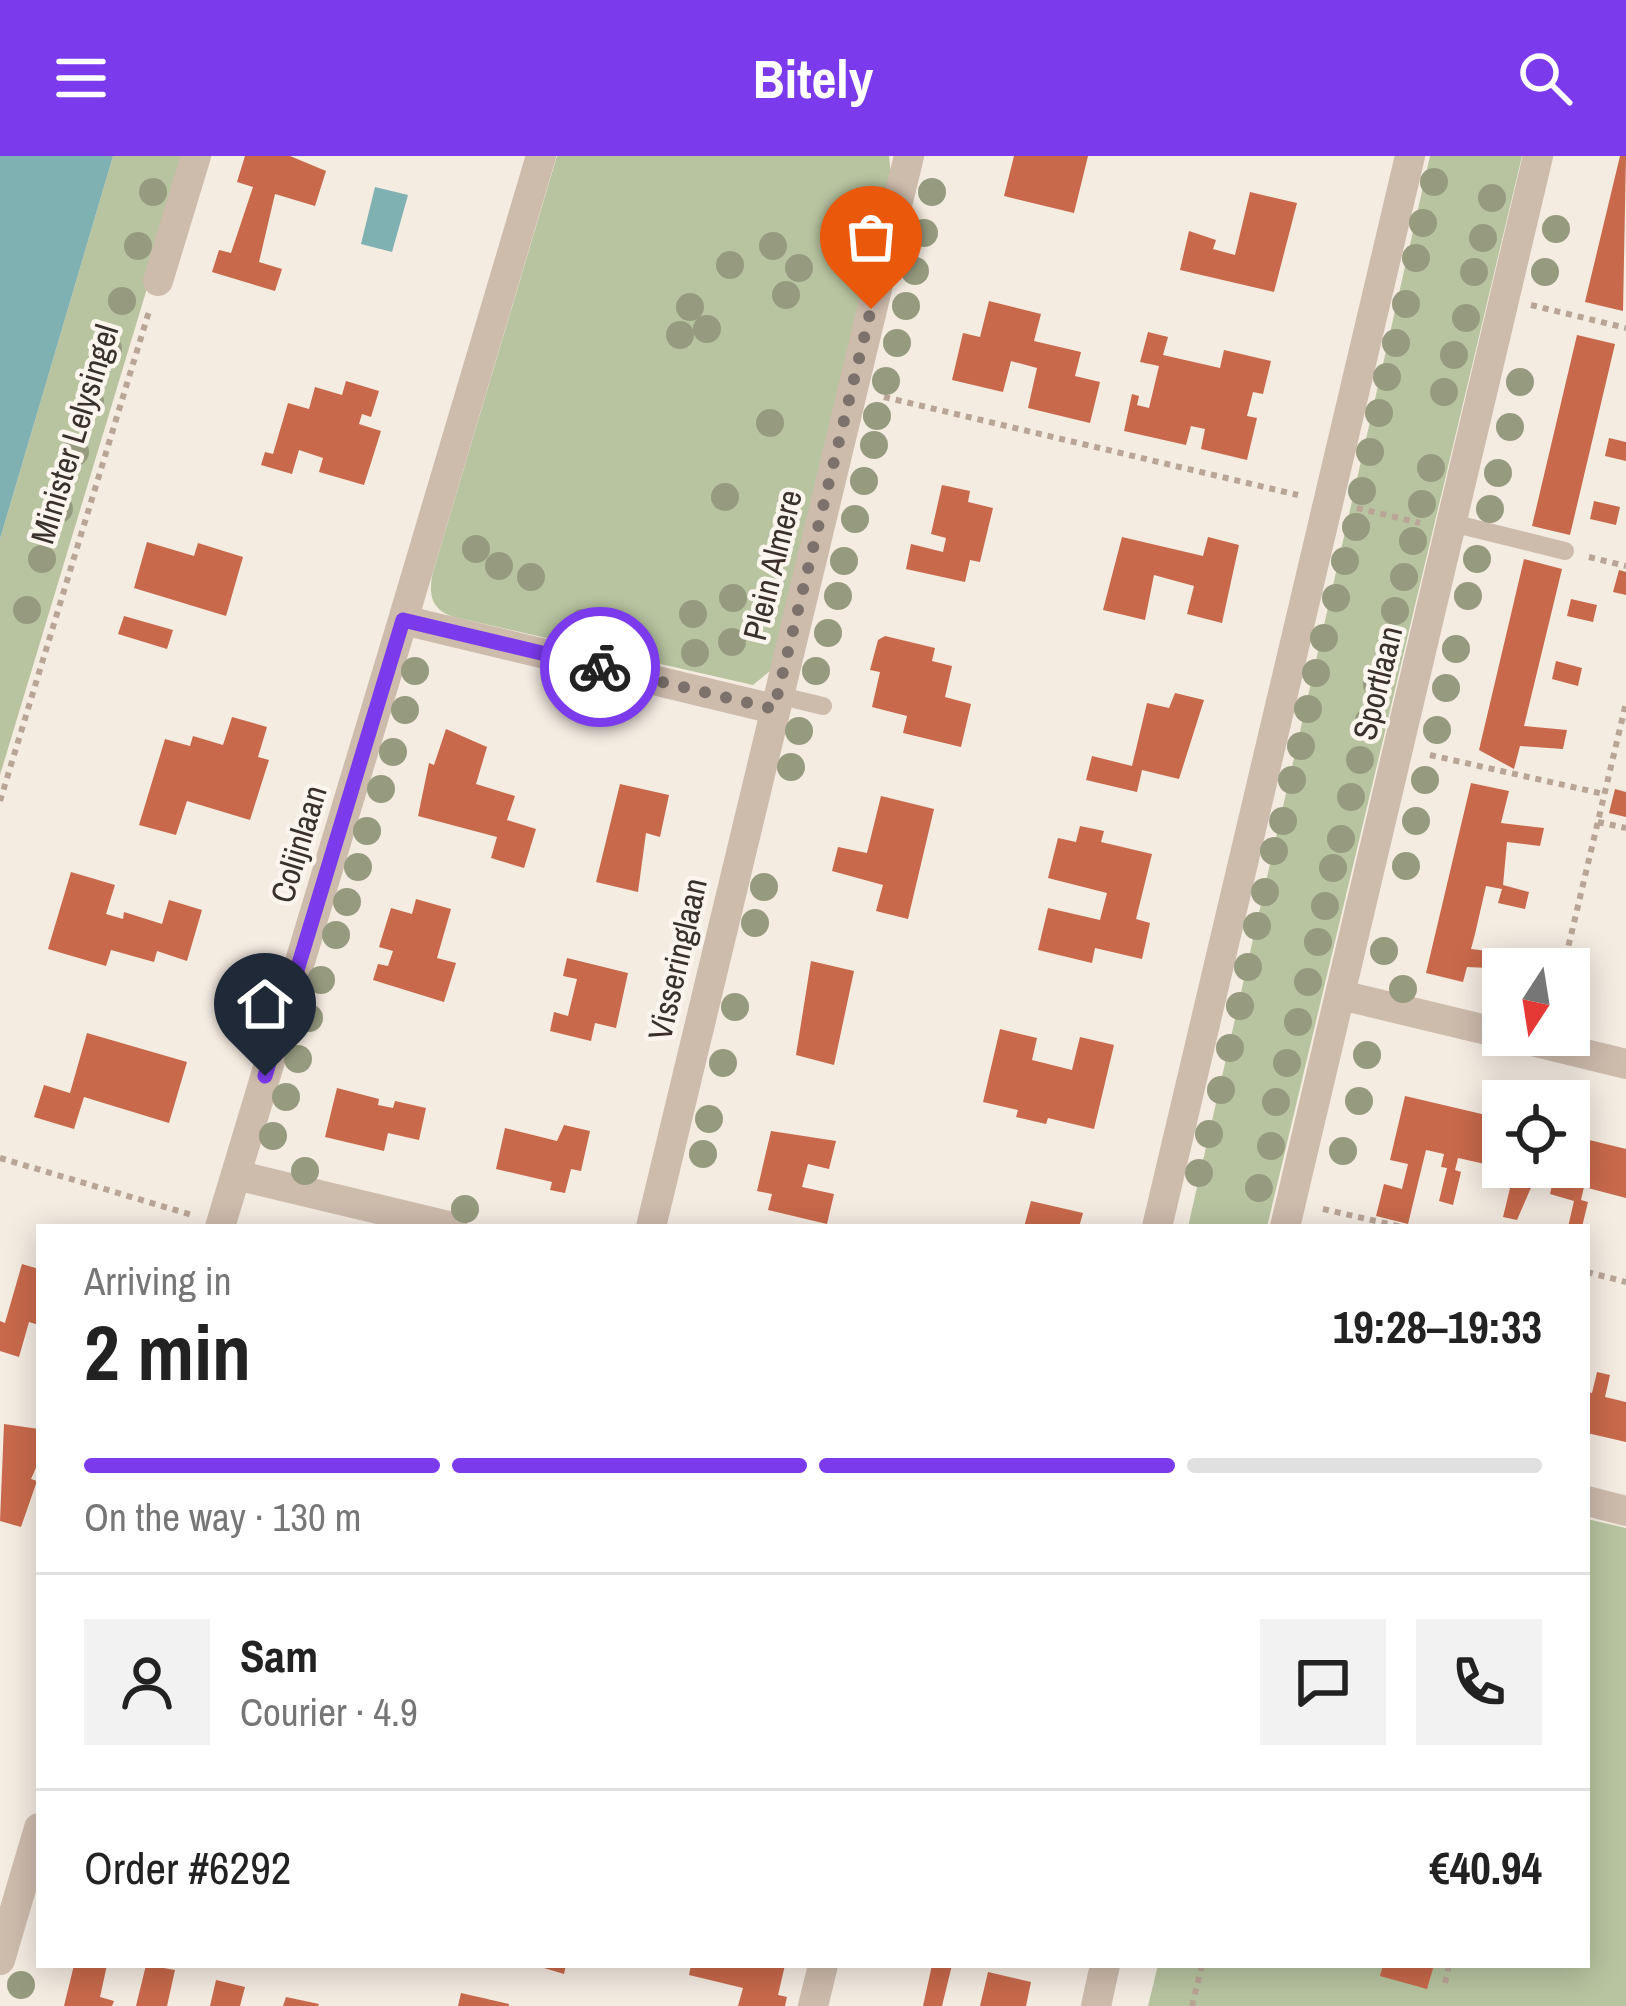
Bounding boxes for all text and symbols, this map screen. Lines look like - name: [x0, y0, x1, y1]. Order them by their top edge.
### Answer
- text: Bitely: [753, 42, 873, 115]
- icon: menu: [48, 45, 114, 111]
- icon: search: [1512, 45, 1578, 111]
- pin: [820, 186, 922, 309]
- icon: bag: [838, 204, 904, 270]
- street label: Minister Lelysingel: [20, 319, 128, 549]
- street label: Plein Almere: [732, 485, 812, 645]
- courier: [540, 607, 660, 727]
- street label: Sportlaan: [1342, 621, 1412, 745]
- icon: bike: [567, 634, 633, 700]
- street label: Colijnlaan: [259, 780, 337, 908]
- street label: Visseringlaan: [637, 874, 717, 1044]
- north arrow: [1482, 948, 1590, 1056]
- map controls: [1482, 948, 1590, 1188]
- pin: [214, 953, 316, 1076]
- icon: home: [232, 971, 298, 1037]
- button: locate: [1482, 1080, 1590, 1188]
- text: Arriving in: [84, 1255, 232, 1307]
- text: 19:28–19:33: [1333, 1296, 1542, 1357]
- text: 2 min: [84, 1299, 251, 1404]
- text: On the way · 130 m: [84, 1491, 361, 1543]
- button: person: [84, 1619, 210, 1745]
- button: chat: [1260, 1619, 1386, 1745]
- button: phone: [1416, 1619, 1542, 1745]
- text: Sam: [240, 1625, 318, 1686]
- text: Courier · 4.9: [240, 1686, 418, 1738]
- text: Order #6292: [84, 1837, 291, 1898]
- text: €40.94: [1429, 1837, 1542, 1898]

